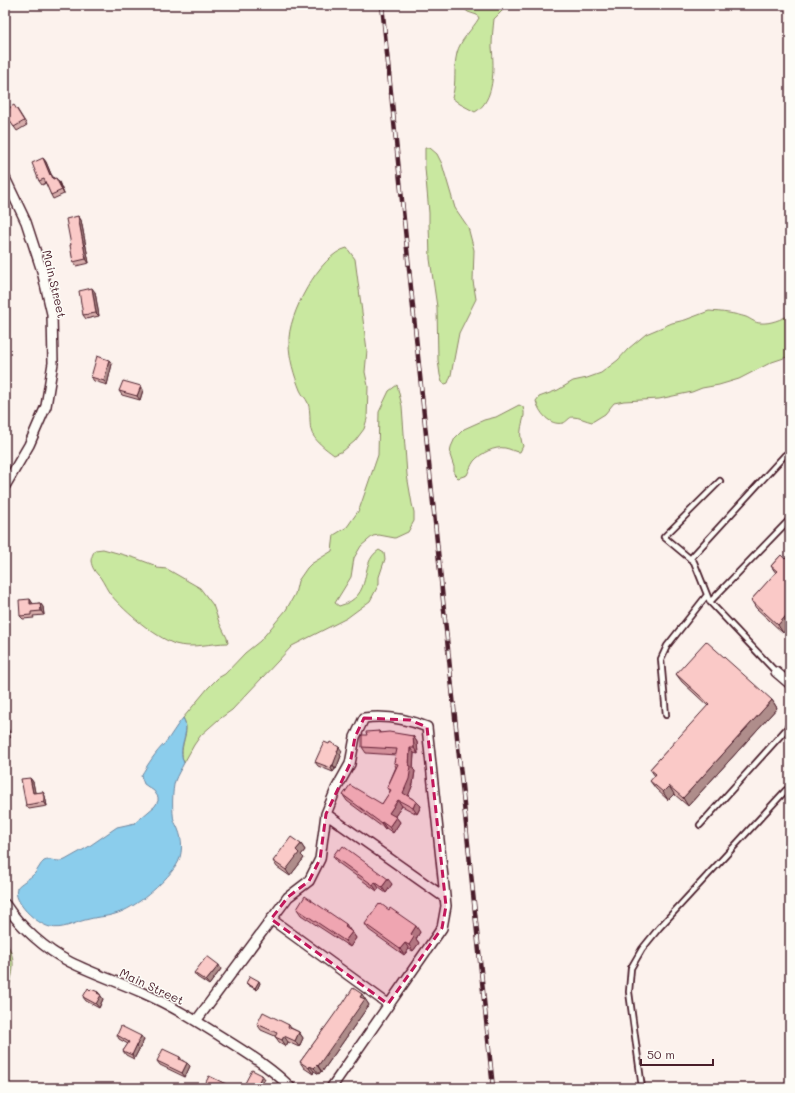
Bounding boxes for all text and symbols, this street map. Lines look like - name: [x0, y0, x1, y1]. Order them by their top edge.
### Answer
- street label: Main Street: [39, 248, 71, 320]
- street label: Main Street: [117, 964, 187, 1008]
- scale bar: [641, 1041, 713, 1067]
- text: 50 m: [647, 1046, 675, 1062]

